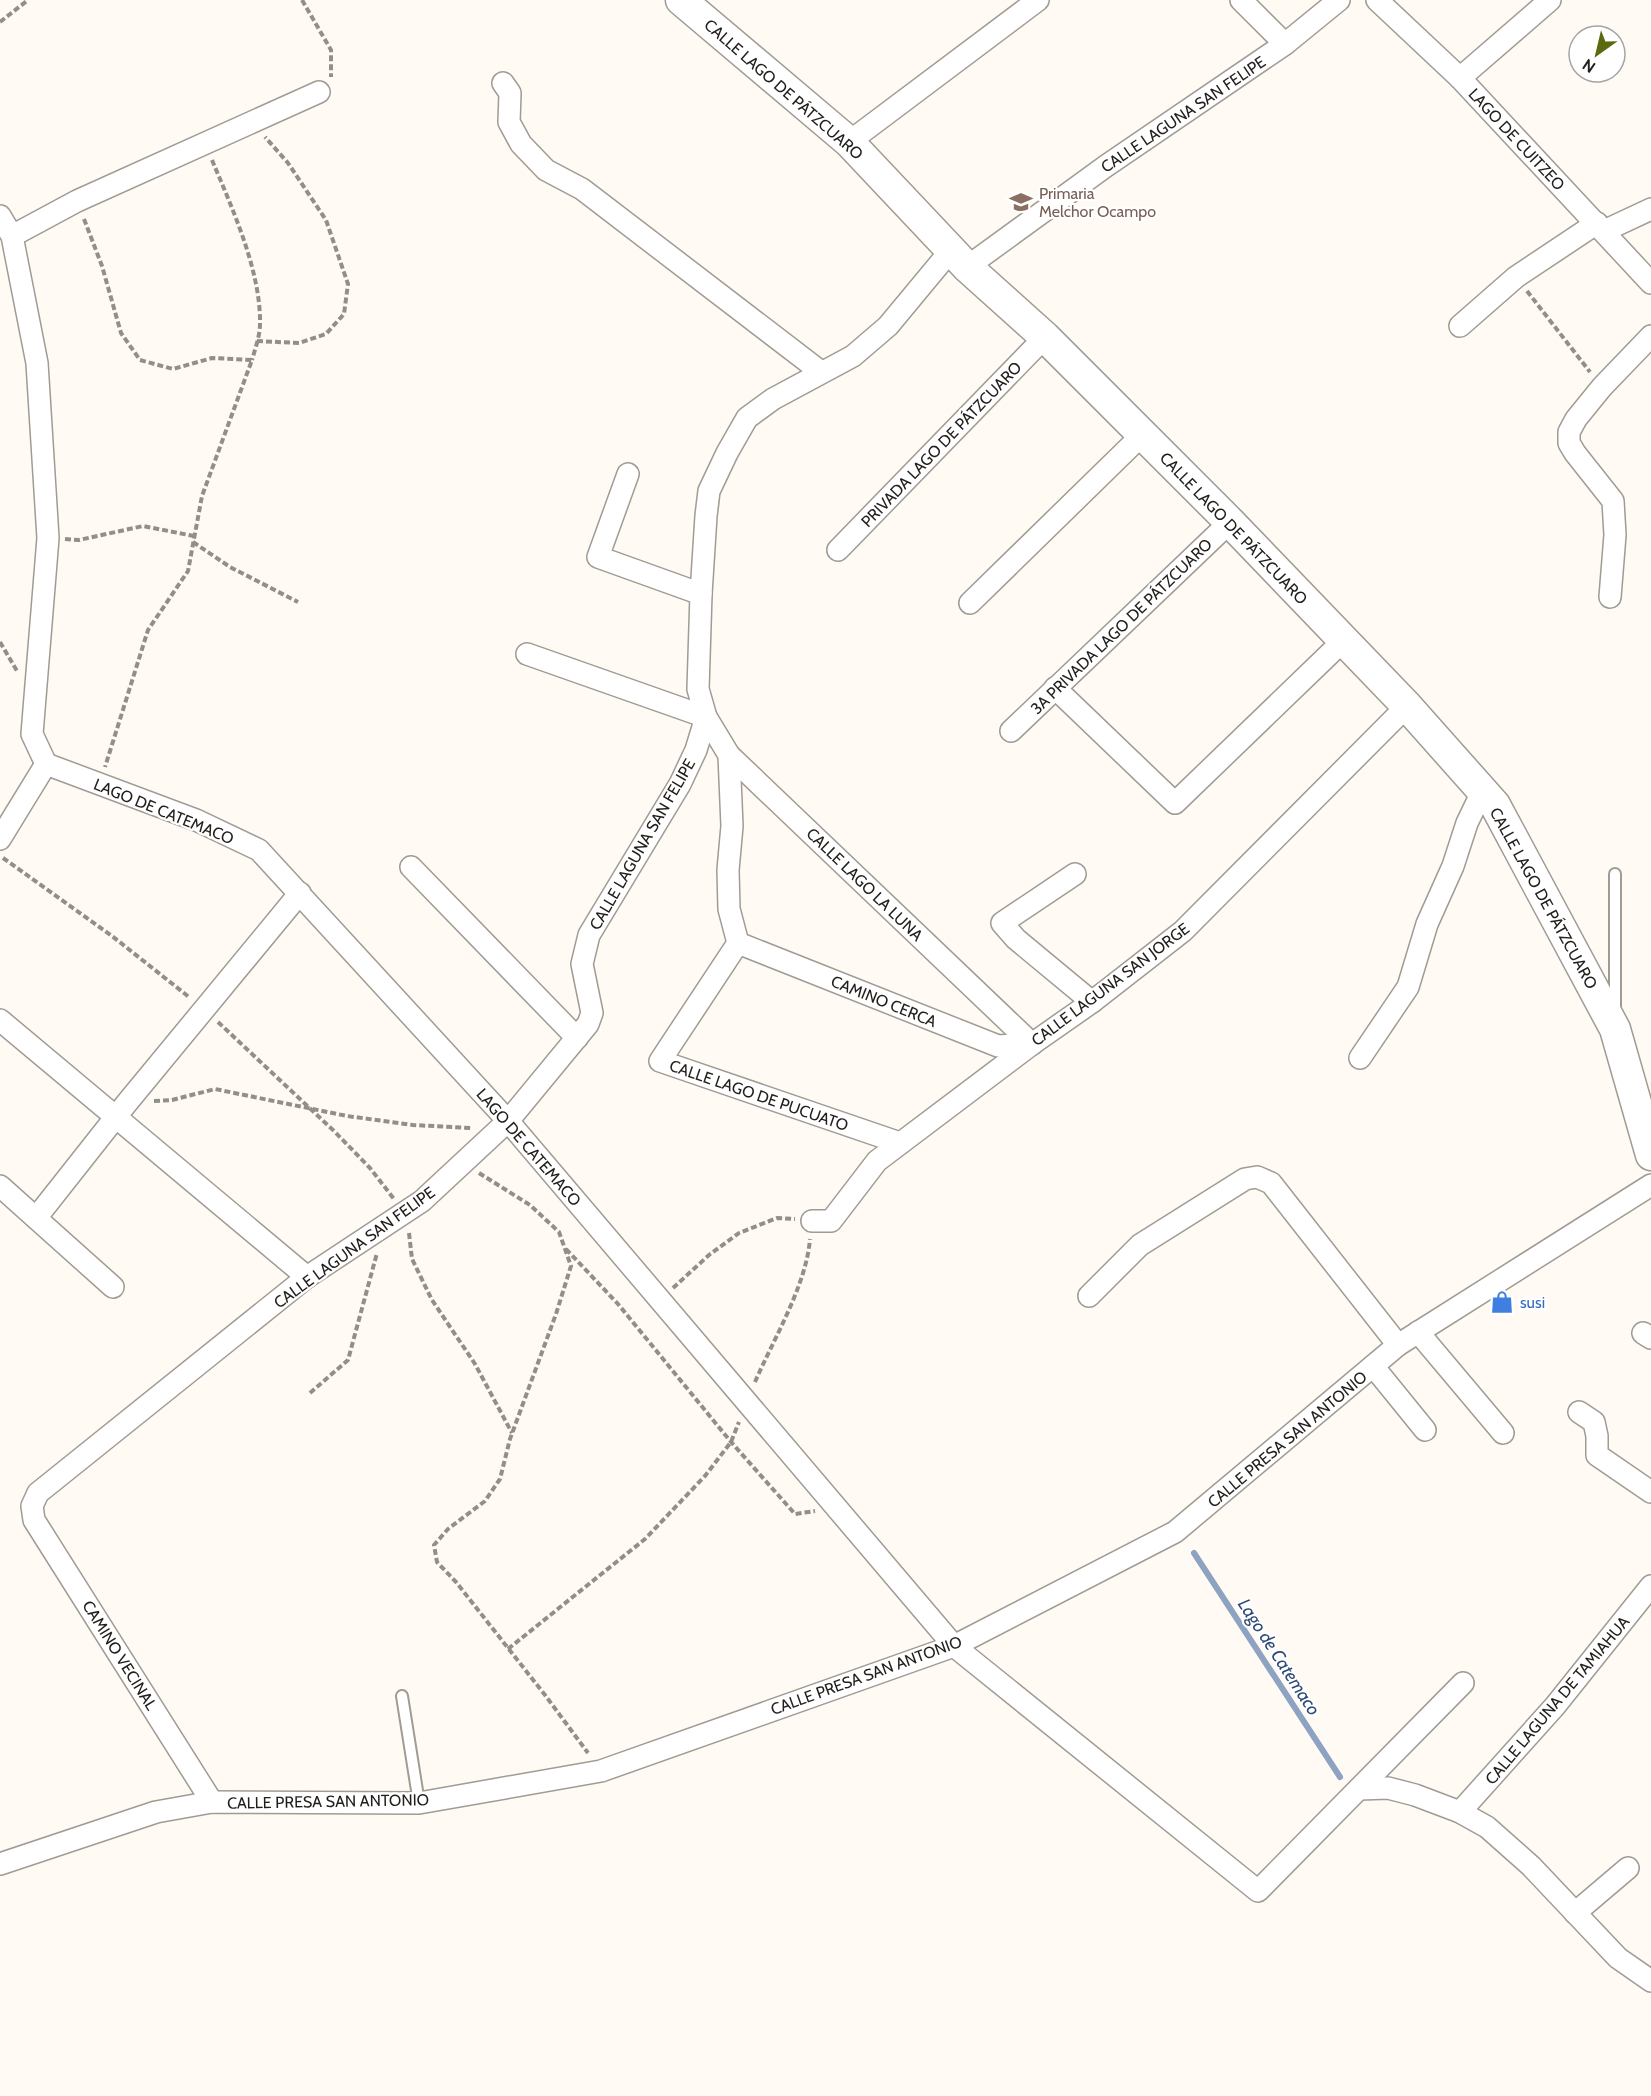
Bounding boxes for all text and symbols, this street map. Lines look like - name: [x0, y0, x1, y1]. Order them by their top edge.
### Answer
- street label: CALLE LAGO DE PÁTZCUARO: [700, 15, 867, 164]
- north arrow: [1567, 24, 1627, 84]
- street label: CALLE LAGUNA SAN FELIPE: [1097, 52, 1269, 177]
- text: N: [1579, 55, 1599, 77]
- street label: LAGO DE CUITZEO: [1465, 84, 1569, 194]
- place label: Primaria Melchor Ocampo: [1039, 184, 1156, 221]
- school or university icon: Primaria Melchor Ocampo: [1008, 189, 1034, 215]
- street label: PRIVADA LAGO DE PÁTZCUARO: [857, 358, 1026, 531]
- street label: CALLE LAGO DE PÁTZCUARO: [1156, 448, 1311, 608]
- street label: 3A PRIVADA LAGO DE PÁTZCUARO: [1027, 535, 1216, 718]
- street label: CALLE LAGUNA SAN FELIPE: [586, 755, 699, 933]
- street label: LAGO DE CATEMACO: [91, 775, 237, 848]
- street label: CALLE LAGO DE PÁTZCUARO: [1486, 804, 1601, 992]
- street label: CALLE LAGO LA LUNA: [802, 824, 927, 945]
- street label: CALLE LAGUNA SAN JORGE: [1028, 919, 1193, 1050]
- street label: CAMINO CERCA: [828, 972, 939, 1031]
- street label: CALLE LAGO DE PUCUATO: [667, 1056, 851, 1135]
- street label: LAGO DE CATEMACO: [472, 1085, 585, 1210]
- street label: CALLE LAGUNA SAN FELIPE: [270, 1183, 439, 1312]
- shop icon: susi: [1489, 1289, 1515, 1315]
- place label: susi: [1520, 1293, 1545, 1312]
- street label: CALLE PRESA SAN ANTONIO: [1204, 1367, 1371, 1512]
- water label: Lago de Catemaco: [1233, 1595, 1325, 1719]
- street label: CAMINO VECINAL: [78, 1597, 161, 1713]
- street label: CALLE LAGUNA DE TAMIAHUA: [1481, 1612, 1633, 1788]
- street label: CALLE PRESA SAN ANTONIO: [768, 1632, 964, 1719]
- street label: CALLE PRESA SAN ANTONIO: [227, 1790, 429, 1813]

